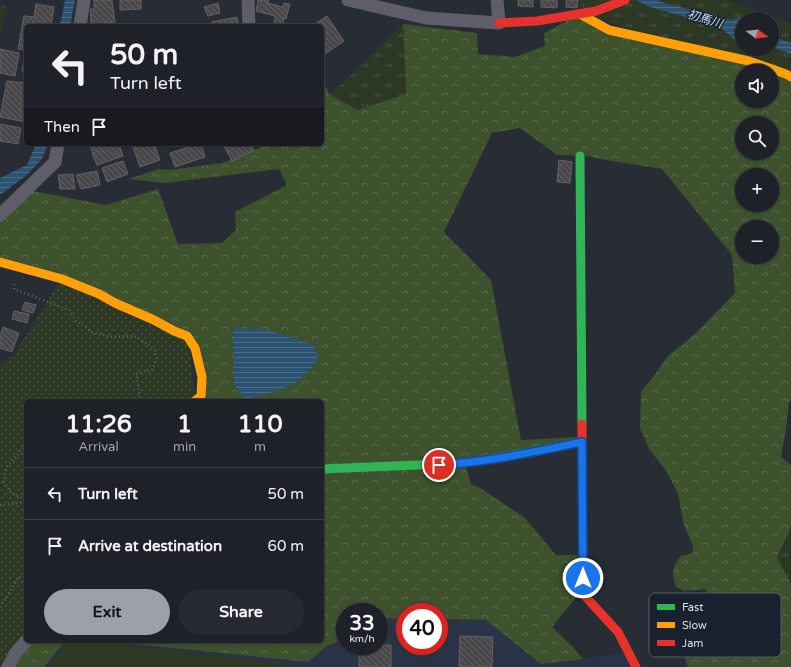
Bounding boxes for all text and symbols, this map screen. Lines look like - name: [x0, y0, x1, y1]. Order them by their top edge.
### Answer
- water label: 初馬川: [686, 7, 726, 32]
- north arrow: [735, 12, 779, 56]
- map controls: [735, 12, 779, 264]
- text: 50 m: [110, 38, 178, 72]
- icon: left: [44, 40, 96, 92]
- button: sound: [735, 64, 779, 108]
- text: Turn left: [110, 72, 182, 94]
- icon: arrive: [88, 116, 110, 138]
- button: search: [735, 116, 779, 160]
- text: Then: [44, 118, 80, 136]
- button: +: [735, 168, 779, 212]
- button: −: [735, 220, 779, 264]
- text: 11:26: [65, 410, 132, 439]
- text: 1: [177, 410, 192, 439]
- text: 110: [237, 410, 283, 439]
- text: Arrival: [78, 439, 119, 455]
- text: min: [173, 439, 196, 455]
- text: m: [254, 439, 266, 455]
- pin: [422, 448, 456, 482]
- icon: arrive: [428, 454, 450, 476]
- icon: left: [44, 483, 66, 505]
- text: Turn left: [78, 485, 138, 503]
- text: 50 m: [267, 485, 304, 503]
- icon: arrive: [44, 535, 66, 557]
- text: Arrive at destination: [78, 537, 222, 555]
- text: 60 m: [267, 537, 304, 555]
- position arrow: [562, 557, 604, 599]
- button: Exit: [44, 589, 170, 635]
- button: Share: [178, 589, 304, 635]
- legend: [649, 593, 781, 657]
- text: Fast: [682, 601, 703, 614]
- speed limit sign: 40: [396, 603, 448, 655]
- text: 33: [349, 612, 375, 636]
- text: Slow: [682, 619, 707, 632]
- text: km/h: [349, 633, 375, 645]
- text: Jam: [682, 637, 703, 650]

